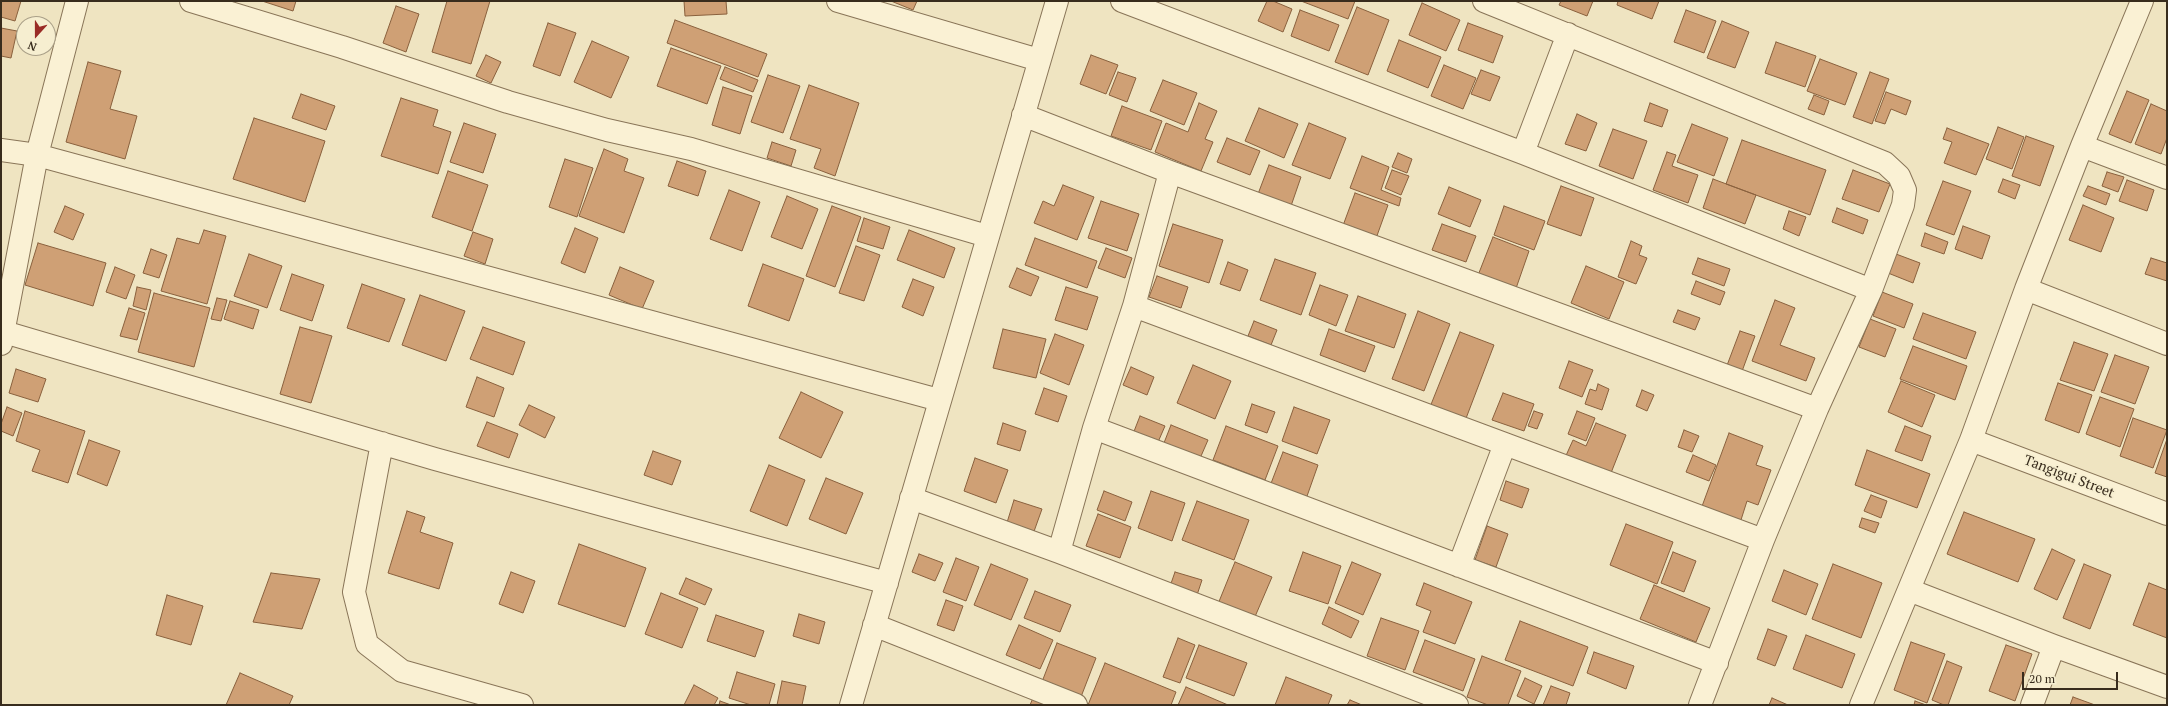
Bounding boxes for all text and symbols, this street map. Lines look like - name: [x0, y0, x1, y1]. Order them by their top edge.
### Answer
- north arrow: [16, 16, 56, 56]
- text: N: [26, 38, 38, 54]
- street label: Tangigui Street: [2021, 452, 2117, 502]
- scale bar: [2024, 664, 2120, 690]
- text: 20 m: [2029, 671, 2055, 686]

